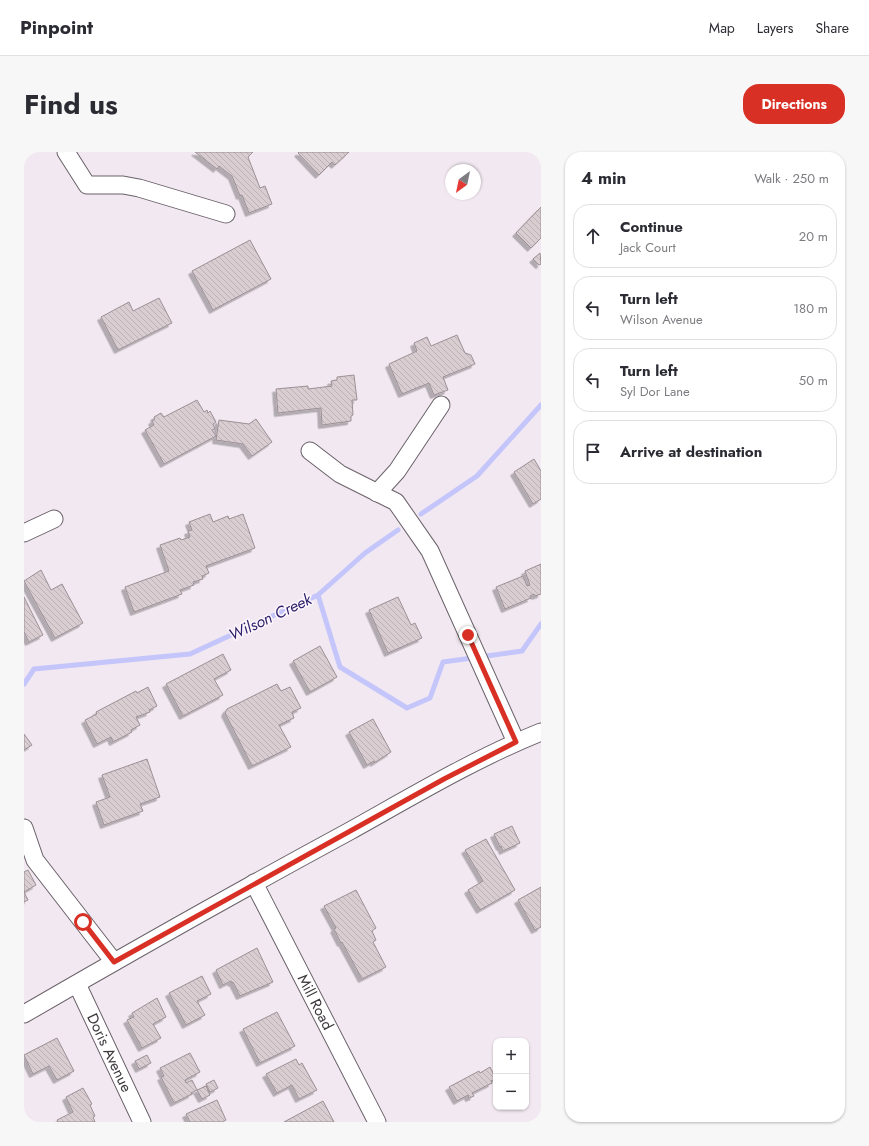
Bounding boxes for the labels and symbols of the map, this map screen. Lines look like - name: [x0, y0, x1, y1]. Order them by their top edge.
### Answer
- north arrow: [445, 164, 481, 200]
- water label: Wilson Creek: [225, 587, 316, 646]
- route end: [459, 626, 477, 644]
- route start: [74, 913, 92, 931]
- street label: Mill Road: [292, 970, 339, 1034]
- street label: Doris Avenue: [81, 1010, 138, 1096]

